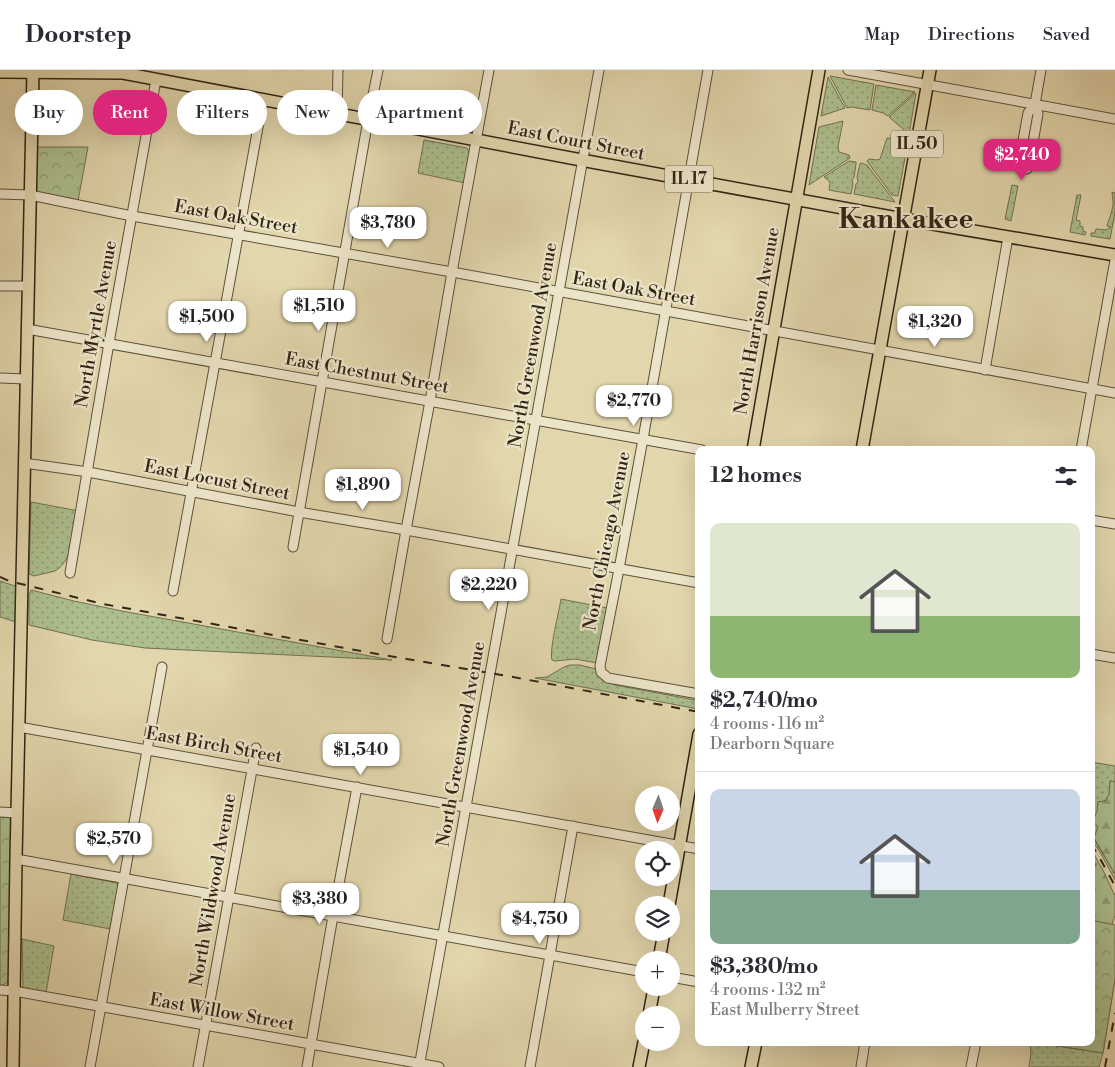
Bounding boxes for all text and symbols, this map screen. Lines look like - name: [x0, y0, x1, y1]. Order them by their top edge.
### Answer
- text: Doorstep: [25, 20, 132, 50]
- text: Map: [864, 23, 900, 46]
- text: Directions: [928, 23, 1015, 46]
- text: Saved: [1043, 23, 1090, 46]
- chip: Buy: [15, 90, 83, 135]
- chip: Rent: [93, 90, 167, 135]
- chip: Filters: [177, 90, 267, 135]
- chip: New: [277, 90, 348, 135]
- chip: Apartment: [358, 90, 482, 135]
- street label: East Court Street: [505, 116, 647, 166]
- road number: IL 50: [891, 131, 943, 158]
- pin: $2,740: [981, 138, 1063, 181]
- text: $2,740: [994, 145, 1050, 165]
- road number: IL 17: [665, 166, 713, 192]
- street label: East Oak Street: [173, 195, 300, 239]
- district label: Kankakee: [838, 202, 974, 237]
- pin: $3,780: [347, 206, 429, 249]
- text: $3,780: [360, 213, 416, 233]
- street label: North Harrison Avenue: [729, 225, 785, 417]
- street label: North Myrtle Avenue: [70, 239, 122, 409]
- street label: North Greenwood Avenue: [504, 241, 562, 449]
- street label: East Oak Street: [571, 267, 698, 311]
- pin: $1,510: [278, 290, 360, 332]
- text: $1,510: [293, 296, 345, 316]
- pin: $1,500: [166, 300, 248, 343]
- pin: $1,320: [894, 306, 976, 348]
- text: $1,500: [179, 307, 235, 327]
- text: $1,320: [908, 312, 962, 332]
- street label: East Chestnut Street: [283, 347, 451, 399]
- pin: $2,770: [593, 384, 675, 427]
- text: $2,770: [607, 391, 661, 411]
- street label: North Chicago Avenue: [578, 449, 636, 633]
- street label: East Locust Street: [142, 455, 292, 506]
- icon: filters: [1052, 462, 1080, 490]
- text: 12 homes: [710, 463, 802, 489]
- pin: $1,890: [322, 468, 404, 511]
- text: $1,890: [336, 475, 390, 495]
- icon: home: [850, 556, 940, 646]
- pin: $2,220: [448, 568, 530, 611]
- text: $2,220: [461, 575, 517, 595]
- street label: North Greenwood Avenue: [432, 640, 490, 848]
- text: $2,740/mo: [710, 688, 818, 714]
- text: 4 rooms · 116 m²: [710, 714, 824, 734]
- street label: East Birch Street: [144, 722, 285, 768]
- pin: $1,540: [320, 734, 402, 776]
- text: Dearborn Square: [710, 734, 835, 754]
- text: $1,540: [334, 740, 388, 760]
- north arrow: [635, 786, 680, 831]
- map controls: [635, 786, 680, 1051]
- street label: North Wildwood Avenue: [185, 792, 241, 988]
- icon: home: [850, 821, 940, 911]
- pin: $2,570: [73, 822, 155, 865]
- text: $2,570: [87, 829, 141, 849]
- button: locate: [635, 841, 680, 886]
- pin: $3,380: [279, 882, 361, 925]
- text: $3,380: [292, 889, 348, 909]
- button: layers: [635, 896, 680, 941]
- pin: $4,750: [499, 902, 581, 945]
- text: $4,750: [512, 909, 568, 929]
- button: +: [635, 951, 680, 996]
- text: $3,380/mo: [710, 954, 818, 980]
- text: 4 rooms · 132 m²: [710, 980, 826, 1000]
- street label: East Willow Street: [148, 988, 297, 1036]
- text: East Mulberry Street: [710, 1000, 860, 1020]
- button: −: [635, 1006, 680, 1051]

